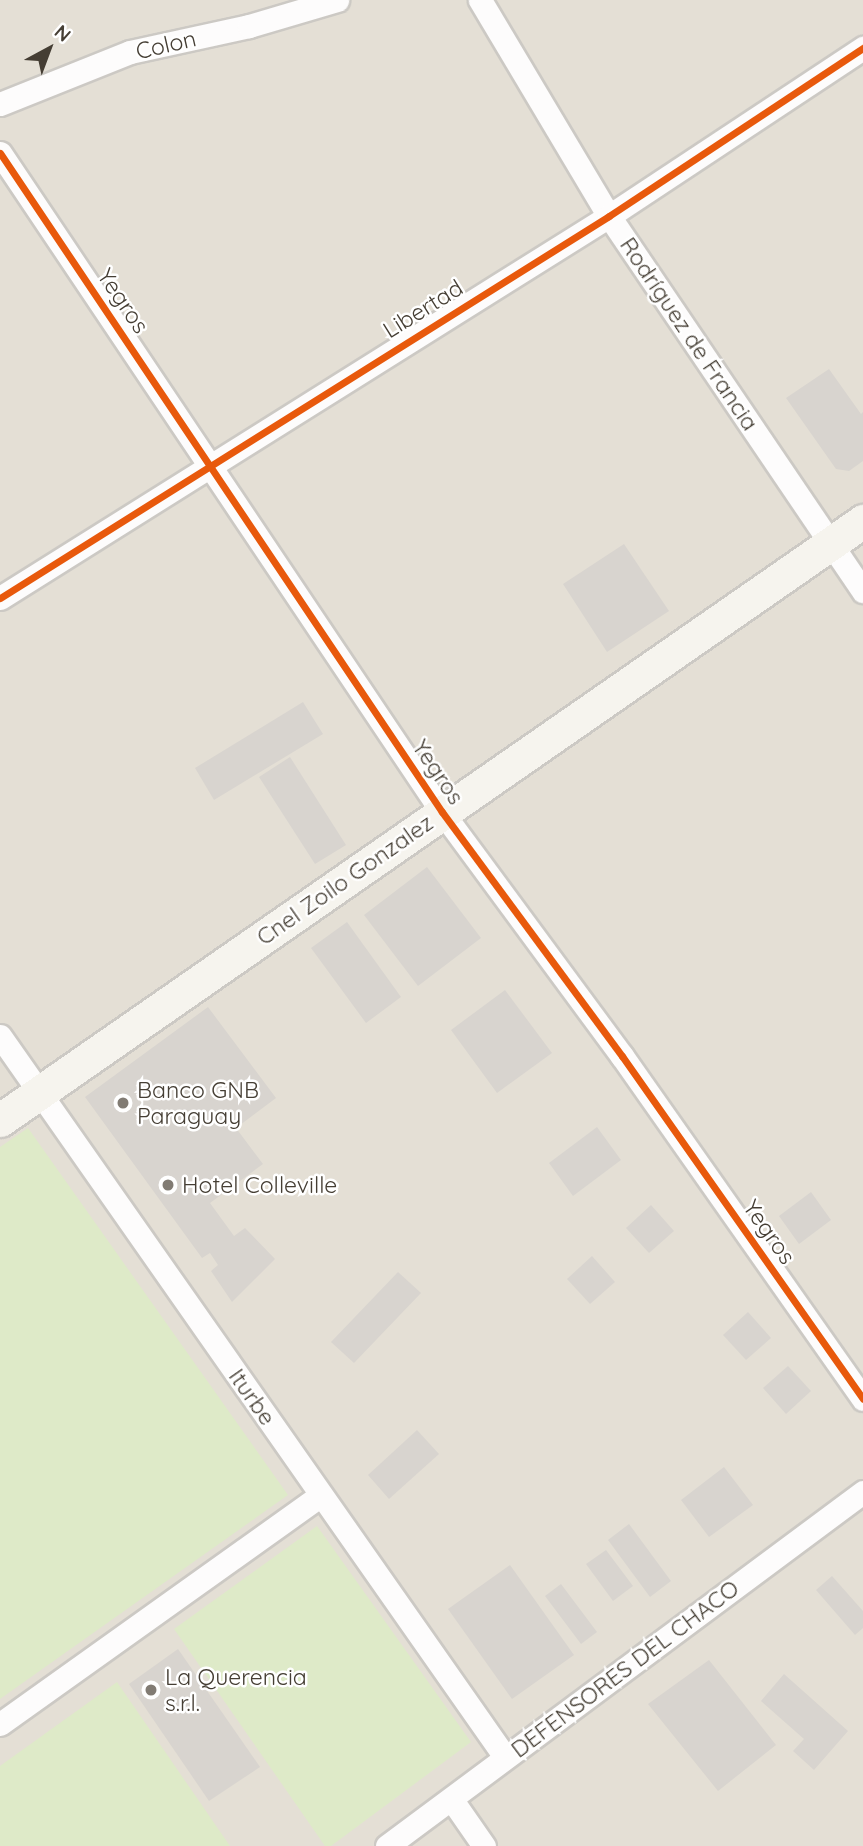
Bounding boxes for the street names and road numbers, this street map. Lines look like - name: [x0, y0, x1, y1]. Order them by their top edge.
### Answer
- street label: Colon: [133, 25, 199, 65]
- street label: Rodríguez de Francia: [614, 232, 764, 436]
- street label: Yegros: [91, 263, 155, 339]
- street label: Libertad: [378, 274, 468, 344]
- street label: Yegros: [406, 734, 470, 810]
- street label: Cnel Zoilo Gonzalez: [252, 809, 438, 951]
- street label: Yegros: [737, 1195, 801, 1269]
- street label: Iturbe: [223, 1364, 281, 1430]
- street label: DEFENSORES DEL CHACO: [506, 1574, 744, 1764]

